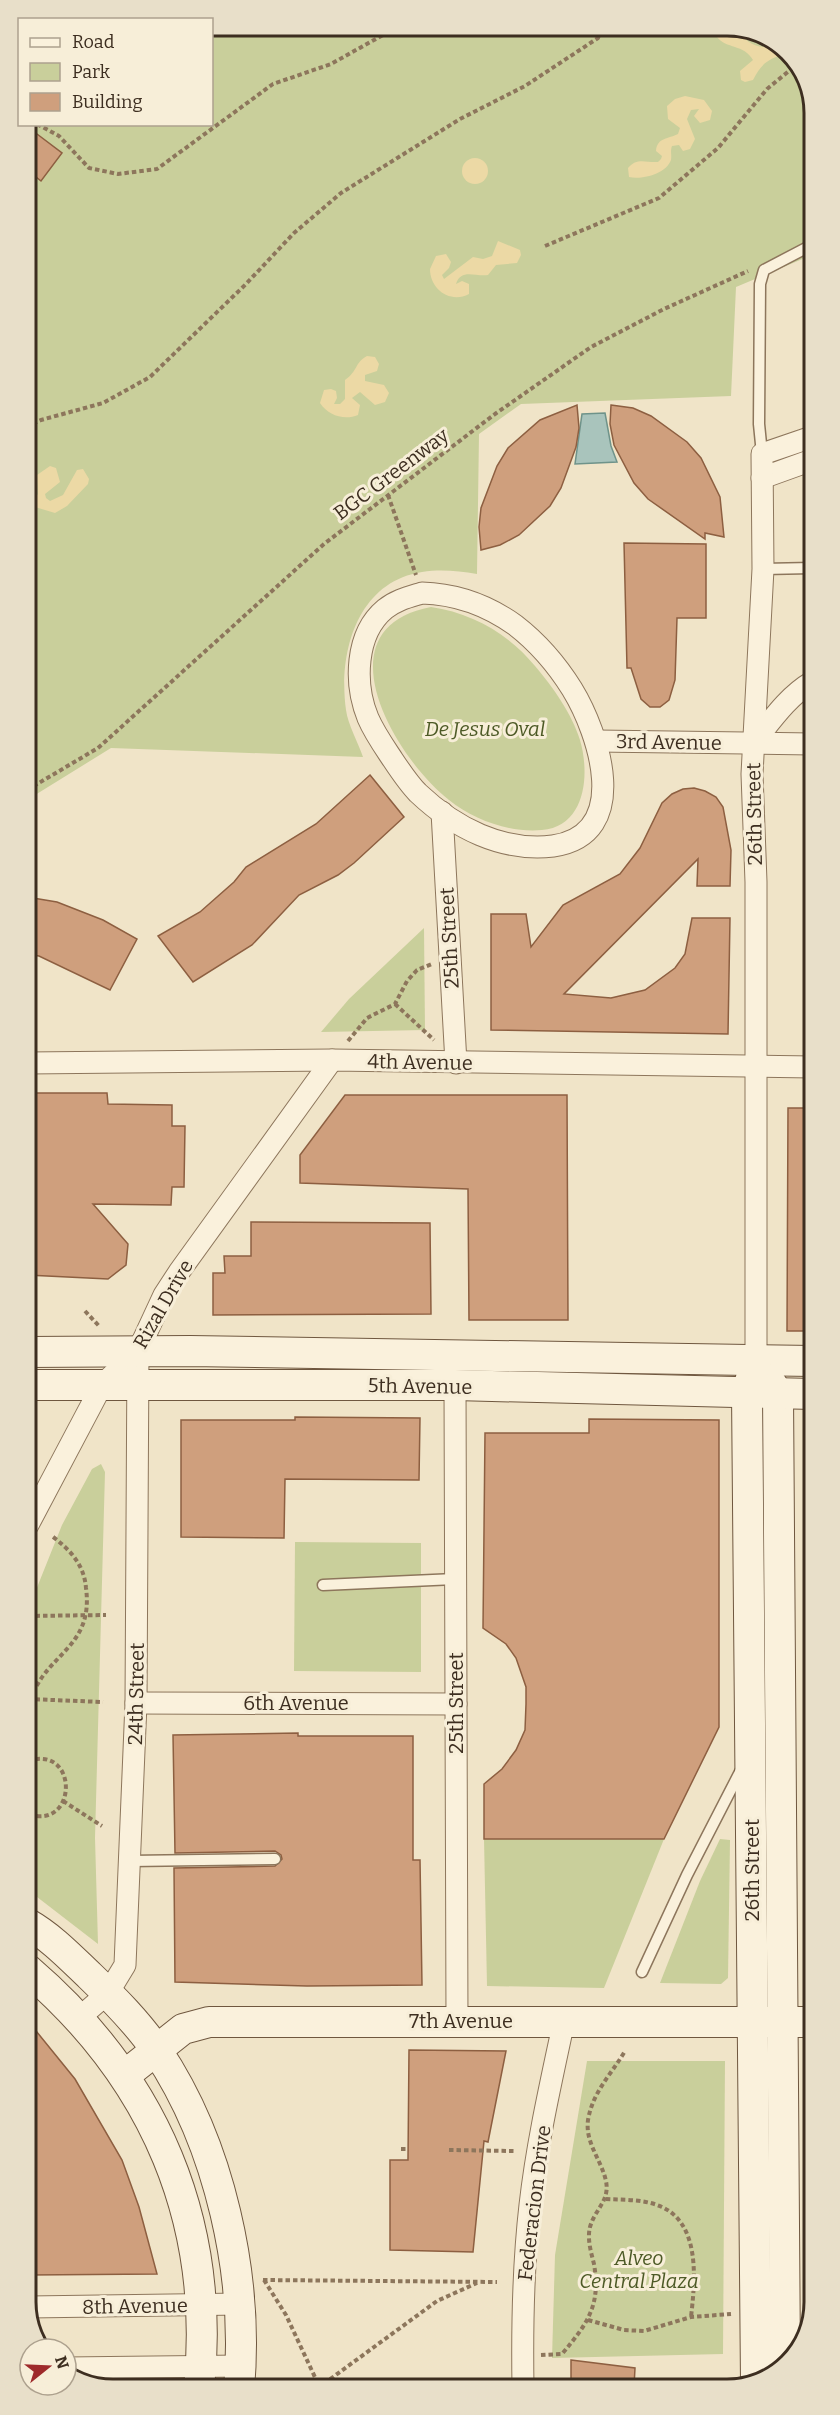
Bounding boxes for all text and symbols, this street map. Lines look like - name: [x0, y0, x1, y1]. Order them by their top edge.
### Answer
- legend: [18, 18, 213, 126]
- text: Road: [72, 31, 115, 53]
- text: Park: [72, 61, 111, 83]
- text: Building: [72, 91, 143, 113]
- street label: BGC Greenway: [329, 423, 454, 525]
- park label: De Jesus Oval: [425, 717, 545, 741]
- street label: 3rd Avenue: [616, 729, 722, 755]
- street label: 26th Street: [741, 763, 767, 865]
- street label: 25th Street: [434, 887, 464, 989]
- street label: 4th Avenue: [367, 1049, 473, 1075]
- street label: Rizal Drive: [128, 1255, 198, 1353]
- street label: 5th Avenue: [368, 1373, 472, 1399]
- street label: 24th Street: [123, 1643, 149, 1745]
- street label: 25th Street: [444, 1652, 468, 1754]
- street label: 6th Avenue: [243, 1691, 349, 1715]
- street label: 26th Street: [740, 1819, 764, 1921]
- street label: 7th Avenue: [409, 2009, 513, 2033]
- street label: Federacion Drive: [513, 2124, 555, 2282]
- park label: Alveo Central Plaza: [579, 2246, 699, 2293]
- street label: 8th Avenue: [82, 2293, 188, 2319]
- north arrow: [18, 2337, 78, 2397]
- text: N: [51, 2354, 73, 2371]

